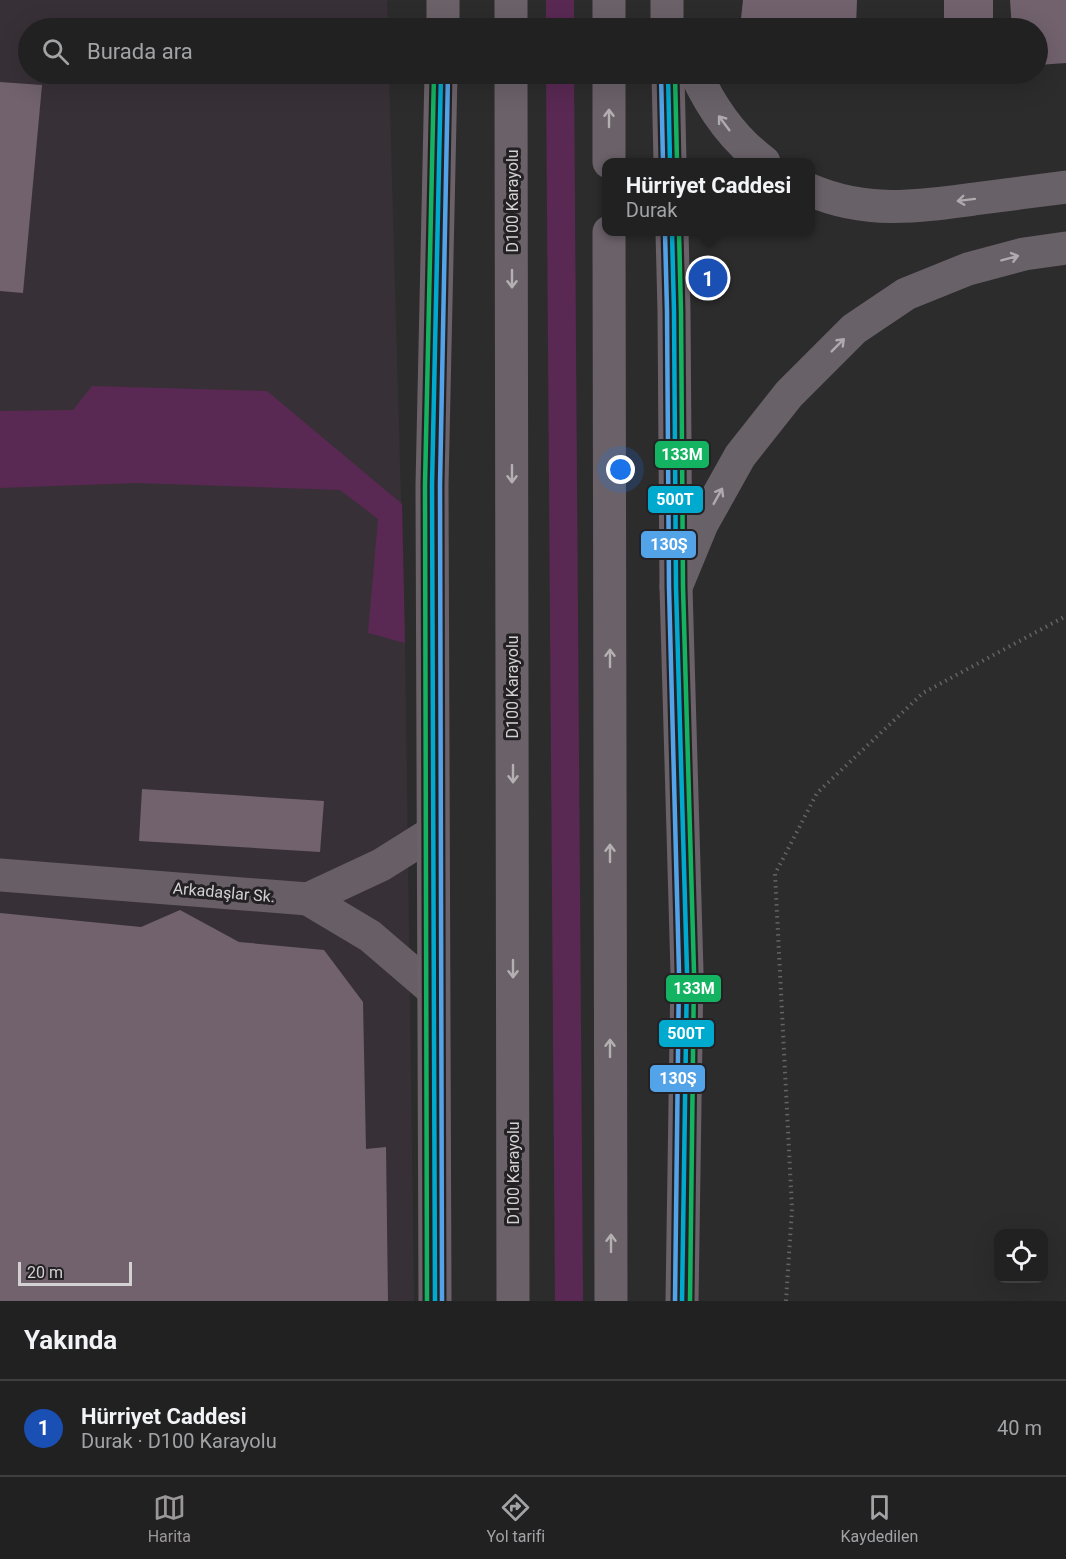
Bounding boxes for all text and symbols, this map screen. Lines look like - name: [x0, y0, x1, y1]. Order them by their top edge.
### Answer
- search box: [18, 18, 1048, 84]
- icon: search: [39, 35, 72, 68]
- text: Burada ara: [87, 39, 193, 64]
- one-way arrow: [603, 109, 615, 128]
- one-way arrow: [718, 115, 730, 131]
- street label: D100 Karayolu: [503, 149, 522, 253]
- popup: [602, 158, 815, 236]
- text: Hürriyet Caddesi: [626, 173, 791, 198]
- one-way arrow: [957, 195, 977, 206]
- text: Durak: [626, 198, 677, 222]
- one-way arrow: [1000, 252, 1019, 263]
- pin: 1: [688, 256, 728, 300]
- one-way arrow: [506, 268, 518, 288]
- one-way arrow: [831, 337, 846, 352]
- line badge: 133M: [654, 440, 710, 469]
- text: 133M: [661, 445, 703, 464]
- your location: [606, 455, 635, 484]
- one-way arrow: [506, 463, 518, 483]
- line badge: 500T: [647, 485, 704, 514]
- one-way arrow: [712, 488, 724, 505]
- text: 500T: [656, 490, 694, 509]
- line badge: 130Ş: [640, 530, 697, 559]
- text: 130Ş: [650, 535, 688, 554]
- street label: D100 Karayolu: [503, 635, 522, 739]
- one-way arrow: [604, 648, 616, 668]
- one-way arrow: [507, 763, 519, 783]
- one-way arrow: [604, 843, 616, 863]
- street label: Arkadaşlar Sk.: [172, 879, 276, 906]
- one-way arrow: [507, 958, 519, 978]
- line badge: 133M: [665, 974, 722, 1003]
- text: 133M: [673, 979, 715, 998]
- line badge: 500T: [658, 1019, 715, 1048]
- text: 500T: [667, 1024, 705, 1043]
- one-way arrow: [604, 1038, 616, 1058]
- line badge: 130Ş: [649, 1064, 706, 1093]
- text: 130Ş: [659, 1069, 697, 1088]
- street label: D100 Karayolu: [504, 1121, 523, 1225]
- map controls: [994, 1229, 1048, 1283]
- button: locate: [994, 1229, 1048, 1283]
- one-way arrow: [605, 1233, 617, 1253]
- scale bar: [18, 1259, 132, 1286]
- text: 20 m: [27, 1263, 63, 1282]
- text: Yakında: [24, 1325, 117, 1355]
- text: Hürriyet Caddesi: [81, 1404, 246, 1429]
- text: 1: [38, 1416, 49, 1440]
- text: 40 m: [997, 1416, 1042, 1440]
- text: Durak · D100 Karayolu: [81, 1429, 277, 1453]
- tab: Harita: [148, 1491, 191, 1546]
- tab: Yol tarifi: [486, 1491, 545, 1546]
- tab: Kaydedilen: [841, 1491, 918, 1546]

